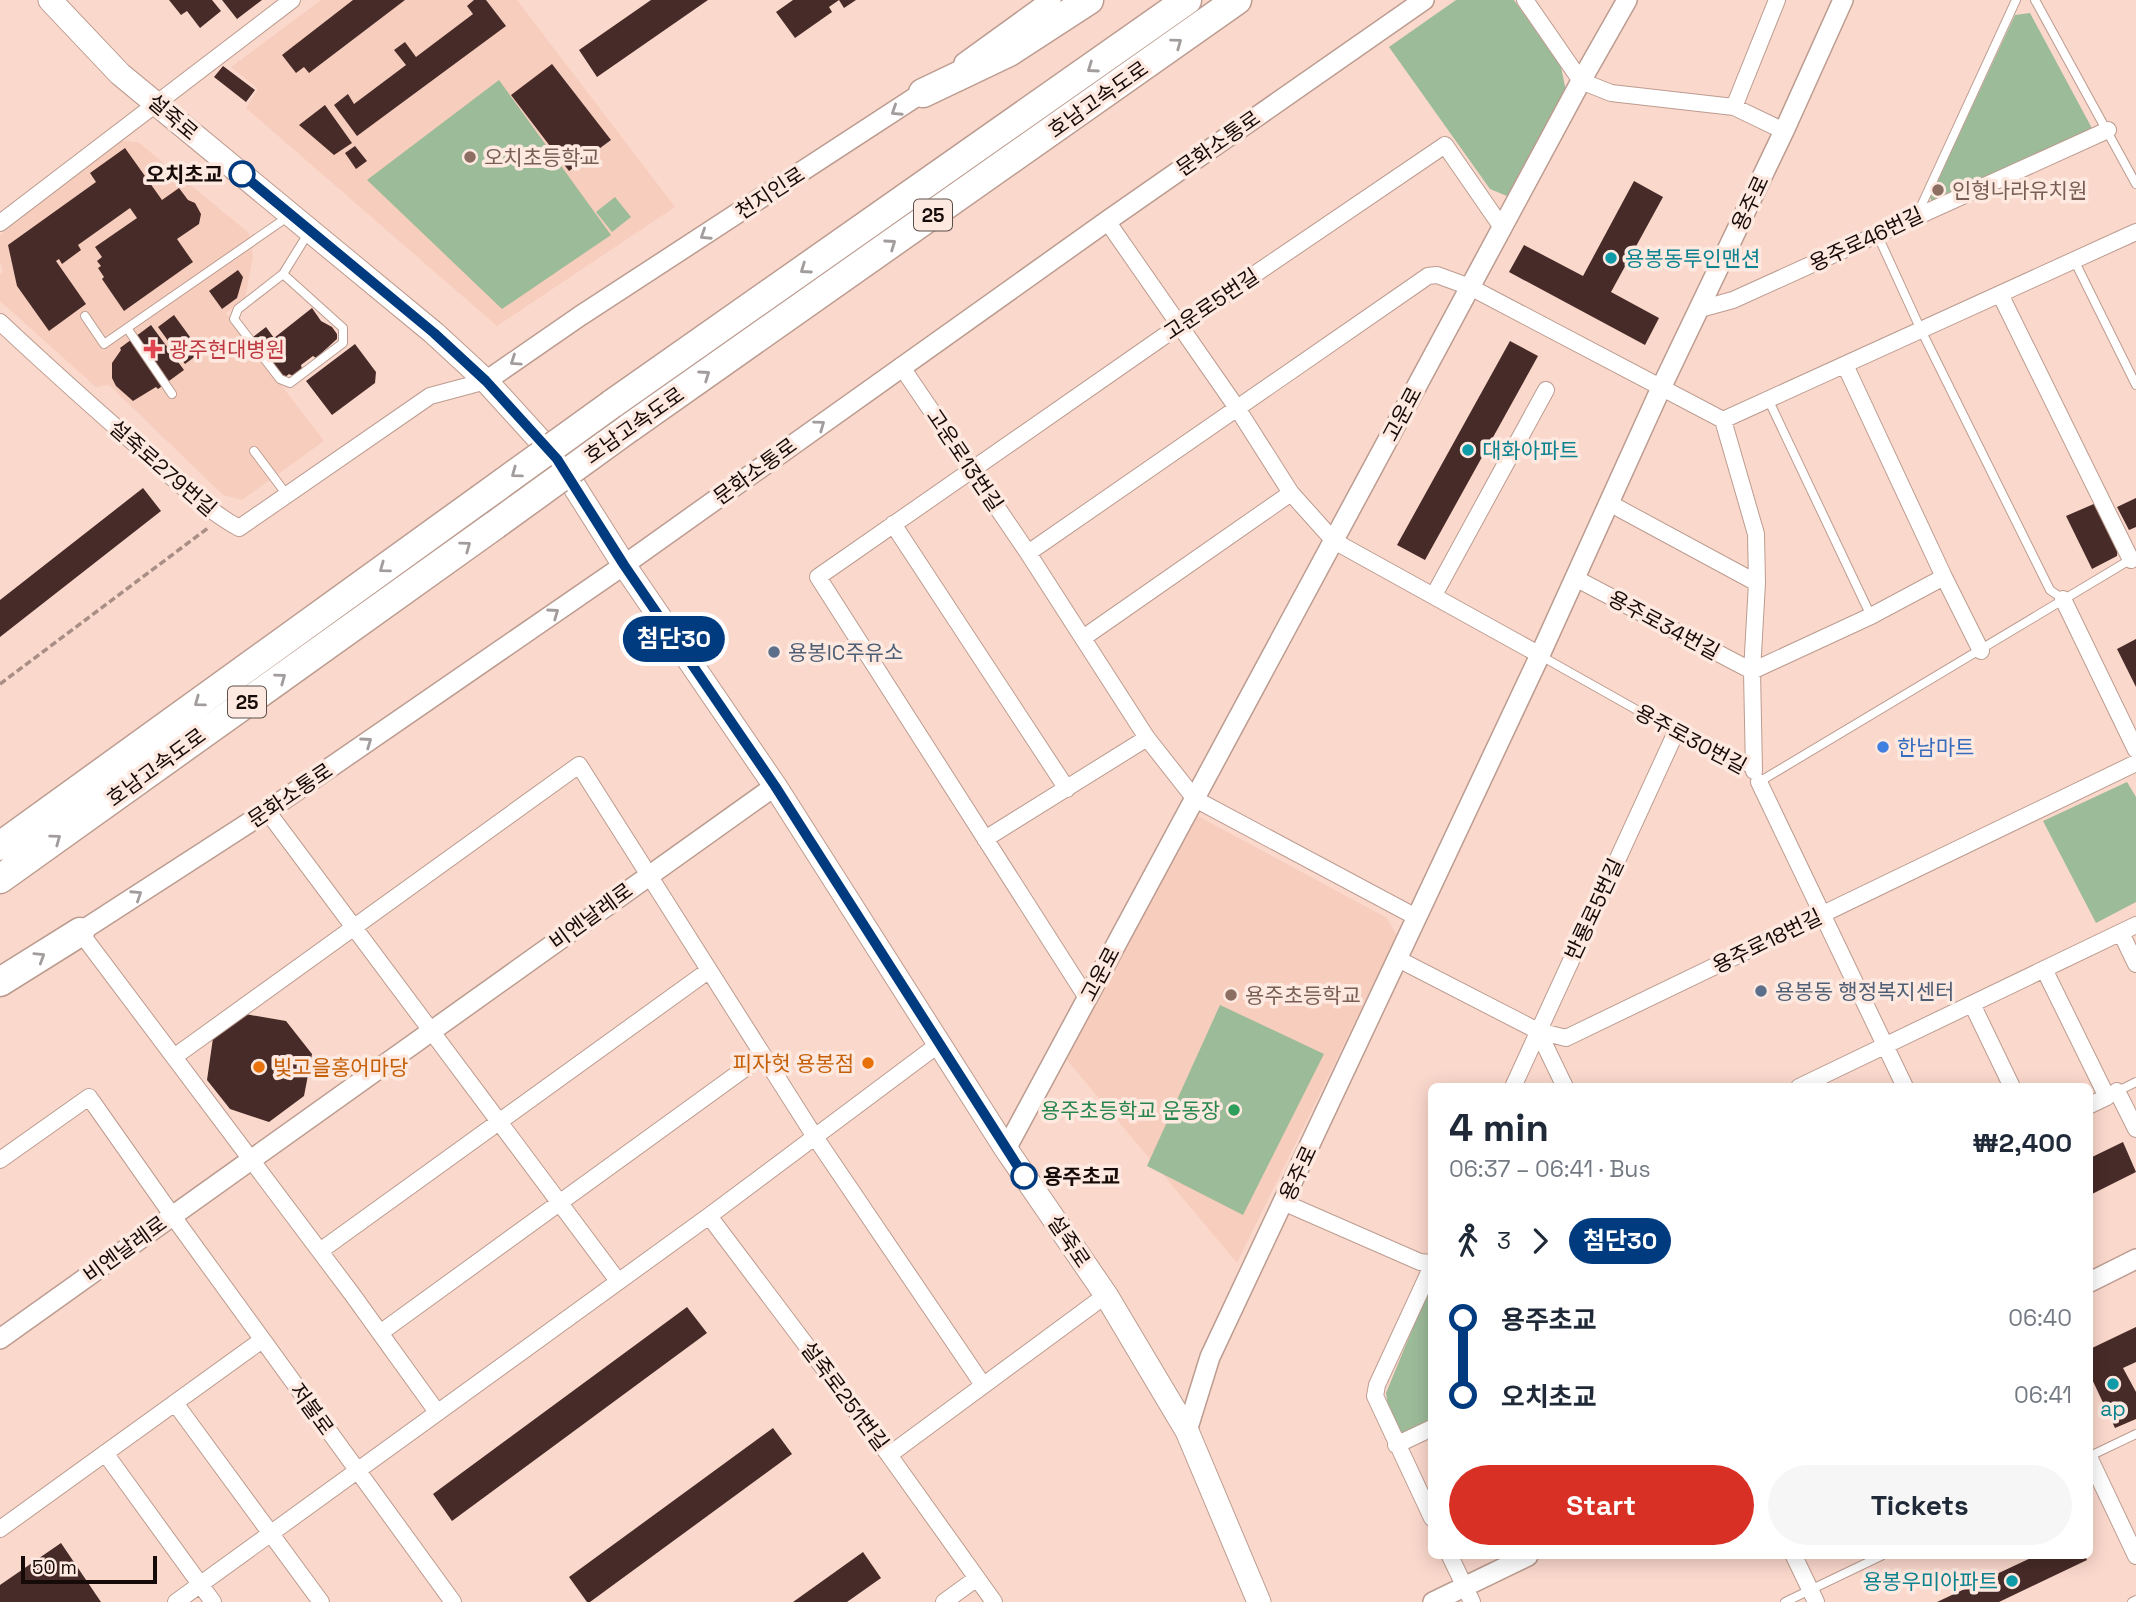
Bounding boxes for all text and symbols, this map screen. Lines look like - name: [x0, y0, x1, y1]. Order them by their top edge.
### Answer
- one-way arrow: [1170, 39, 1182, 51]
- street label: 호남고속도로: [1043, 55, 1153, 143]
- one-way arrow: [1087, 60, 1100, 72]
- street label: 설죽로: [142, 88, 204, 146]
- one-way arrow: [890, 103, 903, 116]
- street label: 문화소통로: [1171, 104, 1265, 182]
- place label: 오치초등학교: [484, 144, 600, 171]
- marker: 오치초등학교: [462, 149, 478, 165]
- place label: 오치초교: [146, 161, 223, 188]
- marker: 오치초교: [229, 161, 255, 187]
- street label: 천지인로: [730, 161, 810, 225]
- street label: 용주로: [1726, 171, 1774, 235]
- place label: 인형나라유치원: [1952, 177, 2087, 204]
- marker: 인형나라유치원: [1930, 182, 1946, 198]
- road number: 25: [914, 200, 952, 230]
- street label: 용주로46번길: [1805, 201, 1927, 277]
- one-way arrow: [700, 227, 713, 239]
- one-way arrow: [883, 240, 896, 252]
- place label: 용봉동투인맨션: [1625, 245, 1760, 272]
- marker: 용봉동투인맨션: [1603, 250, 1619, 266]
- one-way arrow: [800, 261, 813, 273]
- street label: 고운로5번길: [1158, 262, 1264, 346]
- place label: 광주현대병원: [169, 336, 285, 363]
- marker: 광주현대병원: [143, 339, 163, 359]
- one-way arrow: [510, 353, 523, 365]
- one-way arrow: [697, 371, 710, 383]
- street label: 호남고속도로: [579, 381, 689, 469]
- street label: 고운로: [1376, 382, 1428, 446]
- street label: 고운로13번길: [921, 404, 1009, 516]
- street label: 설죽로279번길: [104, 414, 222, 522]
- one-way arrow: [812, 421, 825, 433]
- street label: 문화소통로: [708, 432, 802, 510]
- place label: 대화아파트: [1482, 437, 1579, 464]
- marker: 대화아파트: [1460, 442, 1476, 458]
- one-way arrow: [512, 465, 524, 477]
- one-way arrow: [458, 542, 471, 554]
- one-way arrow: [379, 560, 392, 573]
- street label: 용주로34번길: [1604, 584, 1724, 666]
- one-way arrow: [547, 608, 560, 621]
- line badge: 첨단30: [625, 616, 723, 662]
- text: 첨단30: [637, 623, 711, 654]
- place label: 용봉IC주유소: [788, 639, 903, 666]
- marker: 용봉IC주유소: [766, 644, 782, 660]
- one-way arrow: [273, 674, 285, 686]
- road number: 25: [228, 687, 266, 718]
- one-way arrow: [195, 693, 207, 706]
- street label: 용주로30번길: [1630, 698, 1752, 780]
- street label: 호남고속도로: [101, 722, 211, 812]
- place label: 한남마트: [1897, 734, 1974, 761]
- one-way arrow: [359, 738, 372, 750]
- marker: 한남마트: [1875, 739, 1891, 755]
- street label: 문화소통로: [242, 757, 338, 833]
- one-way arrow: [48, 835, 61, 847]
- street label: 반룡로5번길: [1559, 854, 1629, 964]
- street label: 비엔날레로: [544, 877, 638, 955]
- one-way arrow: [129, 891, 142, 903]
- street label: 용주로18번길: [1708, 903, 1826, 979]
- street label: 고운로: [1074, 942, 1126, 1006]
- one-way arrow: [32, 952, 45, 965]
- place label: 용봉동 행정복지센터: [1775, 978, 1954, 1005]
- place label: 용주초등학교: [1245, 982, 1361, 1009]
- marker: 용봉동 행정복지센터: [1753, 983, 1769, 999]
- marker: 용주초등학교: [1223, 987, 1239, 1003]
- place label: 피자헛 용봉점: [733, 1050, 854, 1077]
- place label: 빛고을홍어마당: [273, 1054, 408, 1081]
- marker: 피자헛 용봉점: [860, 1055, 876, 1071]
- marker: 빛고을홍어마당: [251, 1059, 267, 1075]
- place label: 용주초등학교 운동장: [1041, 1097, 1220, 1124]
- marker: 용주초등학교 운동장: [1226, 1102, 1242, 1118]
- text: 4 min: [1449, 1104, 1549, 1152]
- text: ₩2,400: [1972, 1126, 2072, 1160]
- street label: 용주로: [1274, 1141, 1322, 1205]
- text: 06:37 – 06:41 · Bus: [1449, 1154, 1651, 1184]
- marker: 용주초교: [1011, 1163, 1037, 1189]
- place label: 용주초교: [1043, 1163, 1120, 1190]
- street label: 설죽로: [1042, 1209, 1096, 1273]
- street label: 비엔날레로: [78, 1210, 172, 1288]
- icon: walk: [1449, 1222, 1487, 1260]
- icon: forward: [1521, 1222, 1559, 1260]
- text: 첨단30: [1583, 1225, 1657, 1256]
- text: 3: [1497, 1226, 1511, 1256]
- text: 용주초교: [1501, 1303, 1597, 1337]
- text: 06:40: [2008, 1303, 2072, 1333]
- street label: 설죽로251번길: [795, 1336, 895, 1456]
- marker: ap: [2105, 1376, 2121, 1392]
- street label: 저불로: [284, 1378, 340, 1440]
- text: 오치초교: [1501, 1380, 1597, 1414]
- text: 06:41: [2014, 1380, 2072, 1410]
- place label: ap: [2100, 1395, 2126, 1422]
- button: Start: [1449, 1465, 1754, 1545]
- button: Tickets: [1768, 1465, 2072, 1545]
- scale bar: [21, 1553, 158, 1585]
- text: 50 m: [32, 1555, 77, 1580]
- place label: 용봉우미아파트: [1863, 1568, 1998, 1595]
- marker: 용봉우미아파트: [2004, 1573, 2020, 1589]

